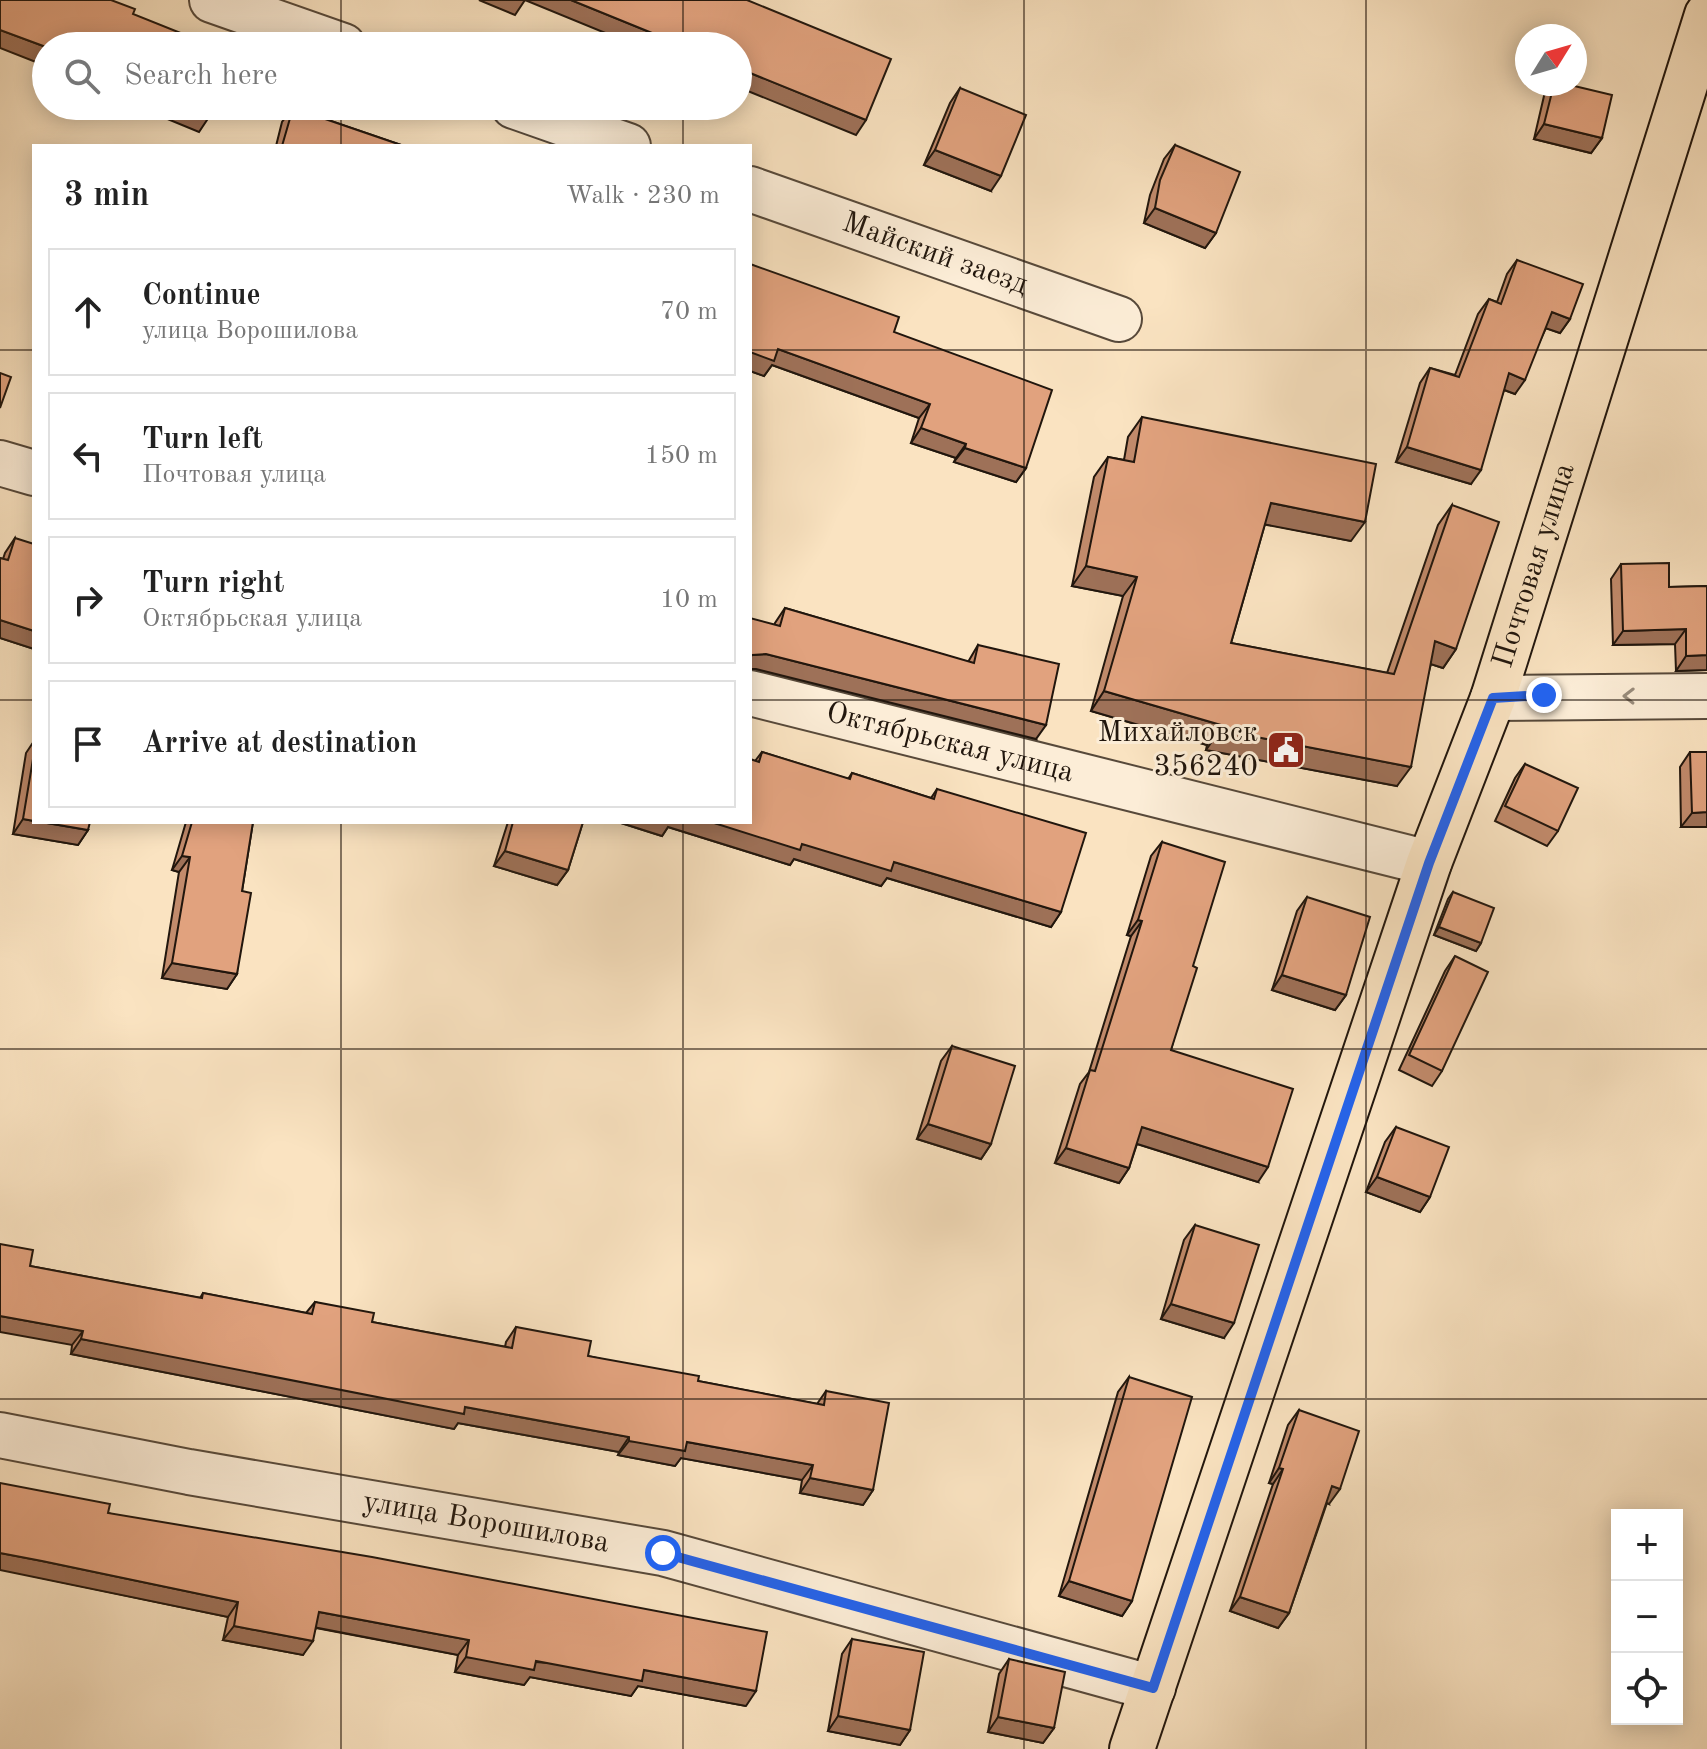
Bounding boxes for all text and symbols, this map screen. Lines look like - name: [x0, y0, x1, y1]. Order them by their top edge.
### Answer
- north arrow: [1515, 24, 1587, 96]
- search box: [32, 32, 752, 120]
- icon: search: [60, 54, 104, 98]
- text: Search here: [124, 61, 278, 91]
- text: 3 min: [64, 179, 149, 213]
- text: Walk · 230 m: [566, 183, 720, 209]
- street label: Майский заезд: [838, 208, 1032, 301]
- text: Continue: [142, 281, 261, 311]
- icon: ahead: [66, 290, 110, 334]
- text: 70 m: [660, 299, 718, 325]
- text: улица Ворошилова: [142, 318, 358, 344]
- text: Turn left: [142, 425, 263, 455]
- icon: left: [66, 434, 110, 478]
- text: 150 m: [645, 443, 718, 469]
- street label: Почтовая улица: [1488, 460, 1581, 672]
- text: Почтовая улица: [142, 462, 326, 488]
- text: Turn right: [142, 569, 284, 599]
- icon: right: [66, 578, 110, 622]
- text: 10 m: [660, 587, 718, 613]
- text: Октябрьская улица: [142, 606, 362, 632]
- route end: [1526, 677, 1562, 713]
- one-way arrow: [1622, 687, 1635, 704]
- street label: Октябрьская улица: [823, 698, 1077, 788]
- place label: Михайловск 356240: [1098, 718, 1258, 782]
- icon: arrive: [66, 722, 110, 766]
- text: Arrive at destination: [142, 729, 417, 759]
- public building icon: Михайловск 356240: [1265, 729, 1307, 771]
- street label: улица Ворошилова: [361, 1487, 612, 1559]
- map controls: [1611, 1509, 1683, 1725]
- button: +: [1611, 1509, 1683, 1581]
- route start: [645, 1535, 681, 1571]
- button: −: [1611, 1581, 1683, 1653]
- button: locate: [1611, 1653, 1683, 1725]

